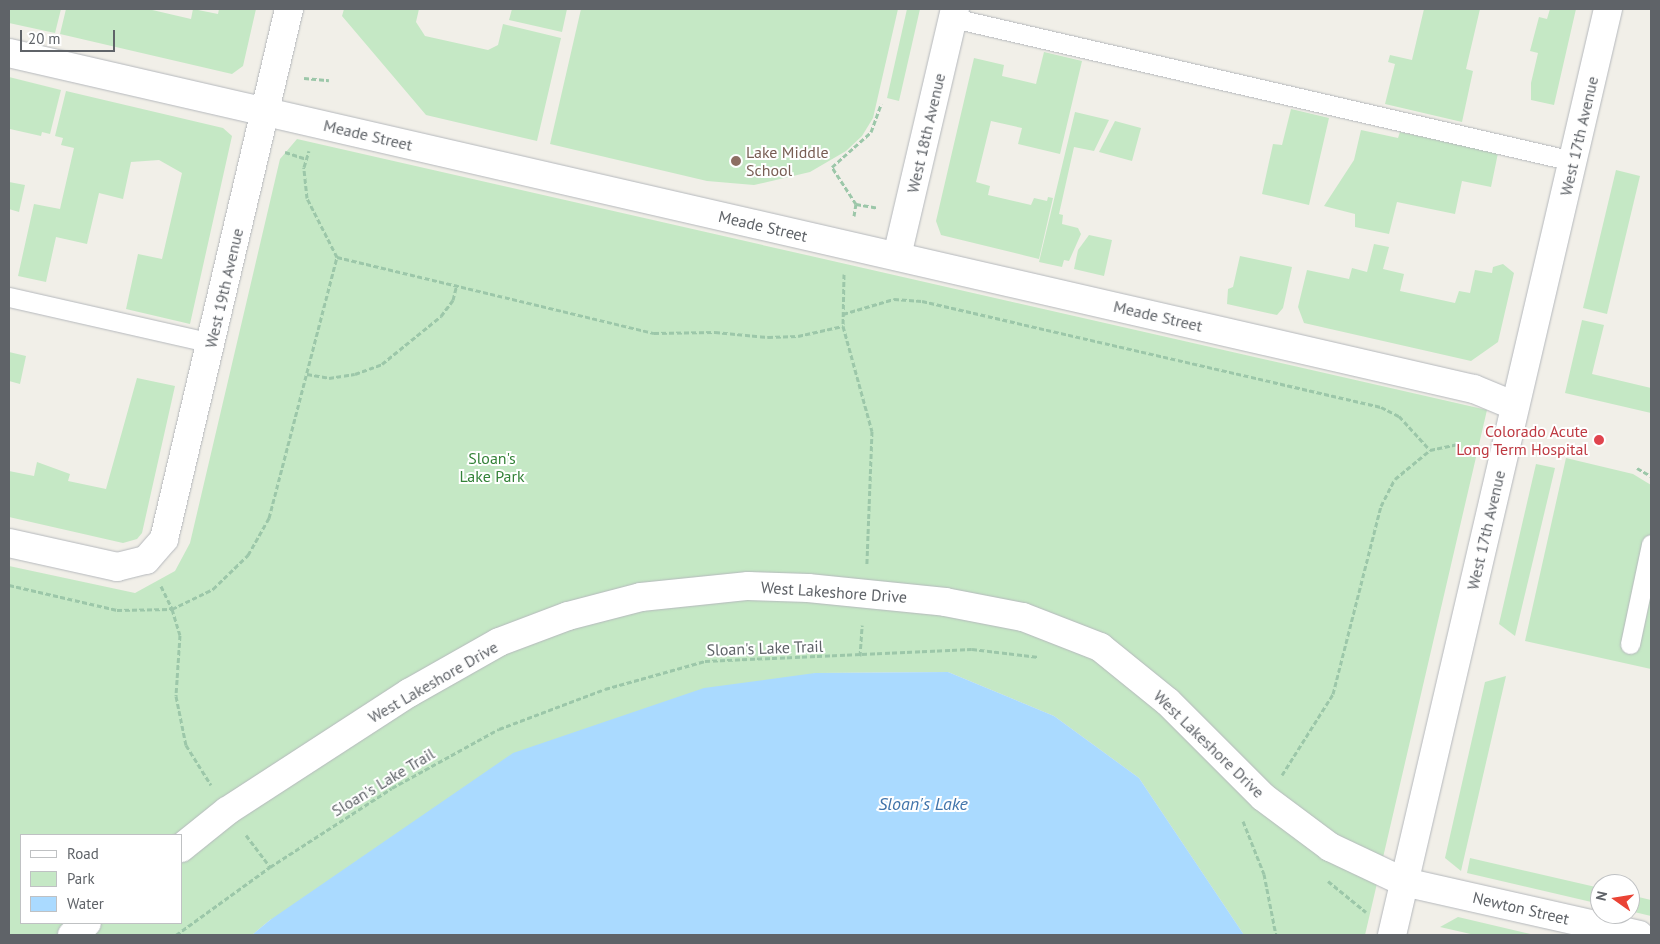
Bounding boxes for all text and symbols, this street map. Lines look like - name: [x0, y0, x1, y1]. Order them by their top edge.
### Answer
- scale bar: [22, 20, 118, 52]
- text: 20 m: [28, 29, 61, 48]
- street label: West 18th Avenue: [903, 71, 949, 195]
- street label: West 17th Avenue: [1556, 74, 1602, 198]
- street label: Meade Street: [322, 115, 414, 155]
- place label: Lake Middle School: [746, 142, 829, 180]
- marker: Lake Middle School: [730, 155, 742, 167]
- street label: Meade Street: [717, 206, 809, 246]
- street label: West 19th Avenue: [201, 226, 247, 350]
- street label: Meade Street: [1112, 296, 1204, 336]
- place label: Colorado Acute Long Term Hospital: [1456, 421, 1588, 459]
- marker: Colorado Acute Long Term Hospital: [1592, 433, 1606, 447]
- park label: Sloan's Lake Park: [459, 448, 525, 486]
- street label: West 17th Avenue: [1463, 468, 1509, 592]
- street label: West Lakeshore Drive: [760, 577, 908, 607]
- street label: Sloan's Lake Trail: [706, 636, 824, 660]
- street label: West Lakeshore Drive: [365, 637, 501, 727]
- street label: West Lakeshore Drive: [1150, 686, 1268, 802]
- street label: Sloan's Lake Trail: [328, 744, 438, 820]
- water label: Sloan's Lake: [878, 793, 968, 815]
- legend: [20, 834, 182, 924]
- text: Road: [67, 844, 99, 863]
- text: Park: [67, 869, 95, 888]
- north arrow: [1590, 874, 1640, 924]
- street label: Newton Street: [1471, 888, 1571, 928]
- text: N: [1592, 889, 1611, 902]
- text: Water: [67, 894, 104, 913]

